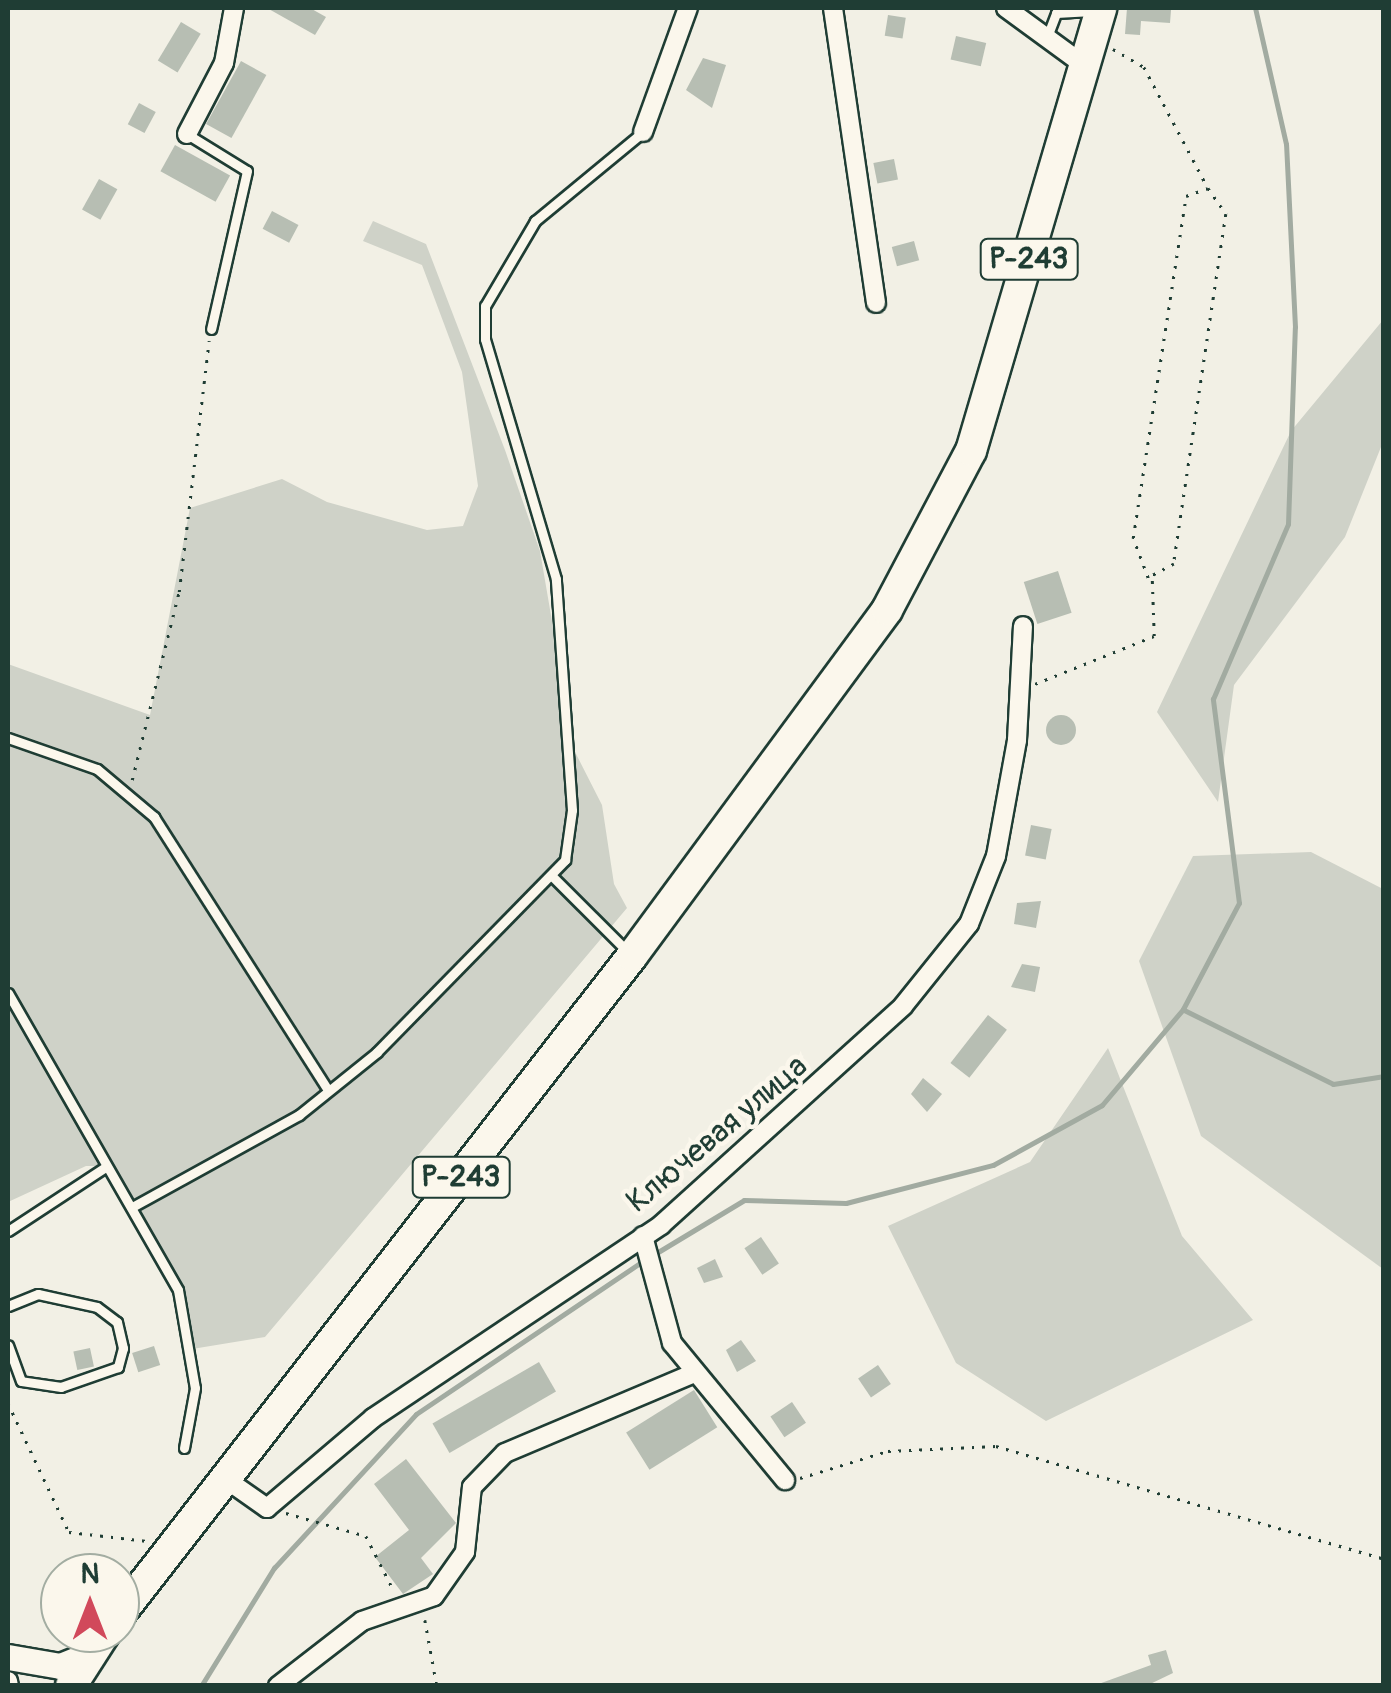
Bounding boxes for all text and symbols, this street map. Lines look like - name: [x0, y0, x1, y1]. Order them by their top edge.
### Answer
- road number: Р-243: [979, 234, 1079, 284]
- street label: Ключевая улица: [619, 1047, 815, 1221]
- road number: Р-243: [411, 1152, 511, 1202]
- north arrow: [40, 1553, 140, 1653]
- text: N: [81, 1557, 99, 1592]

